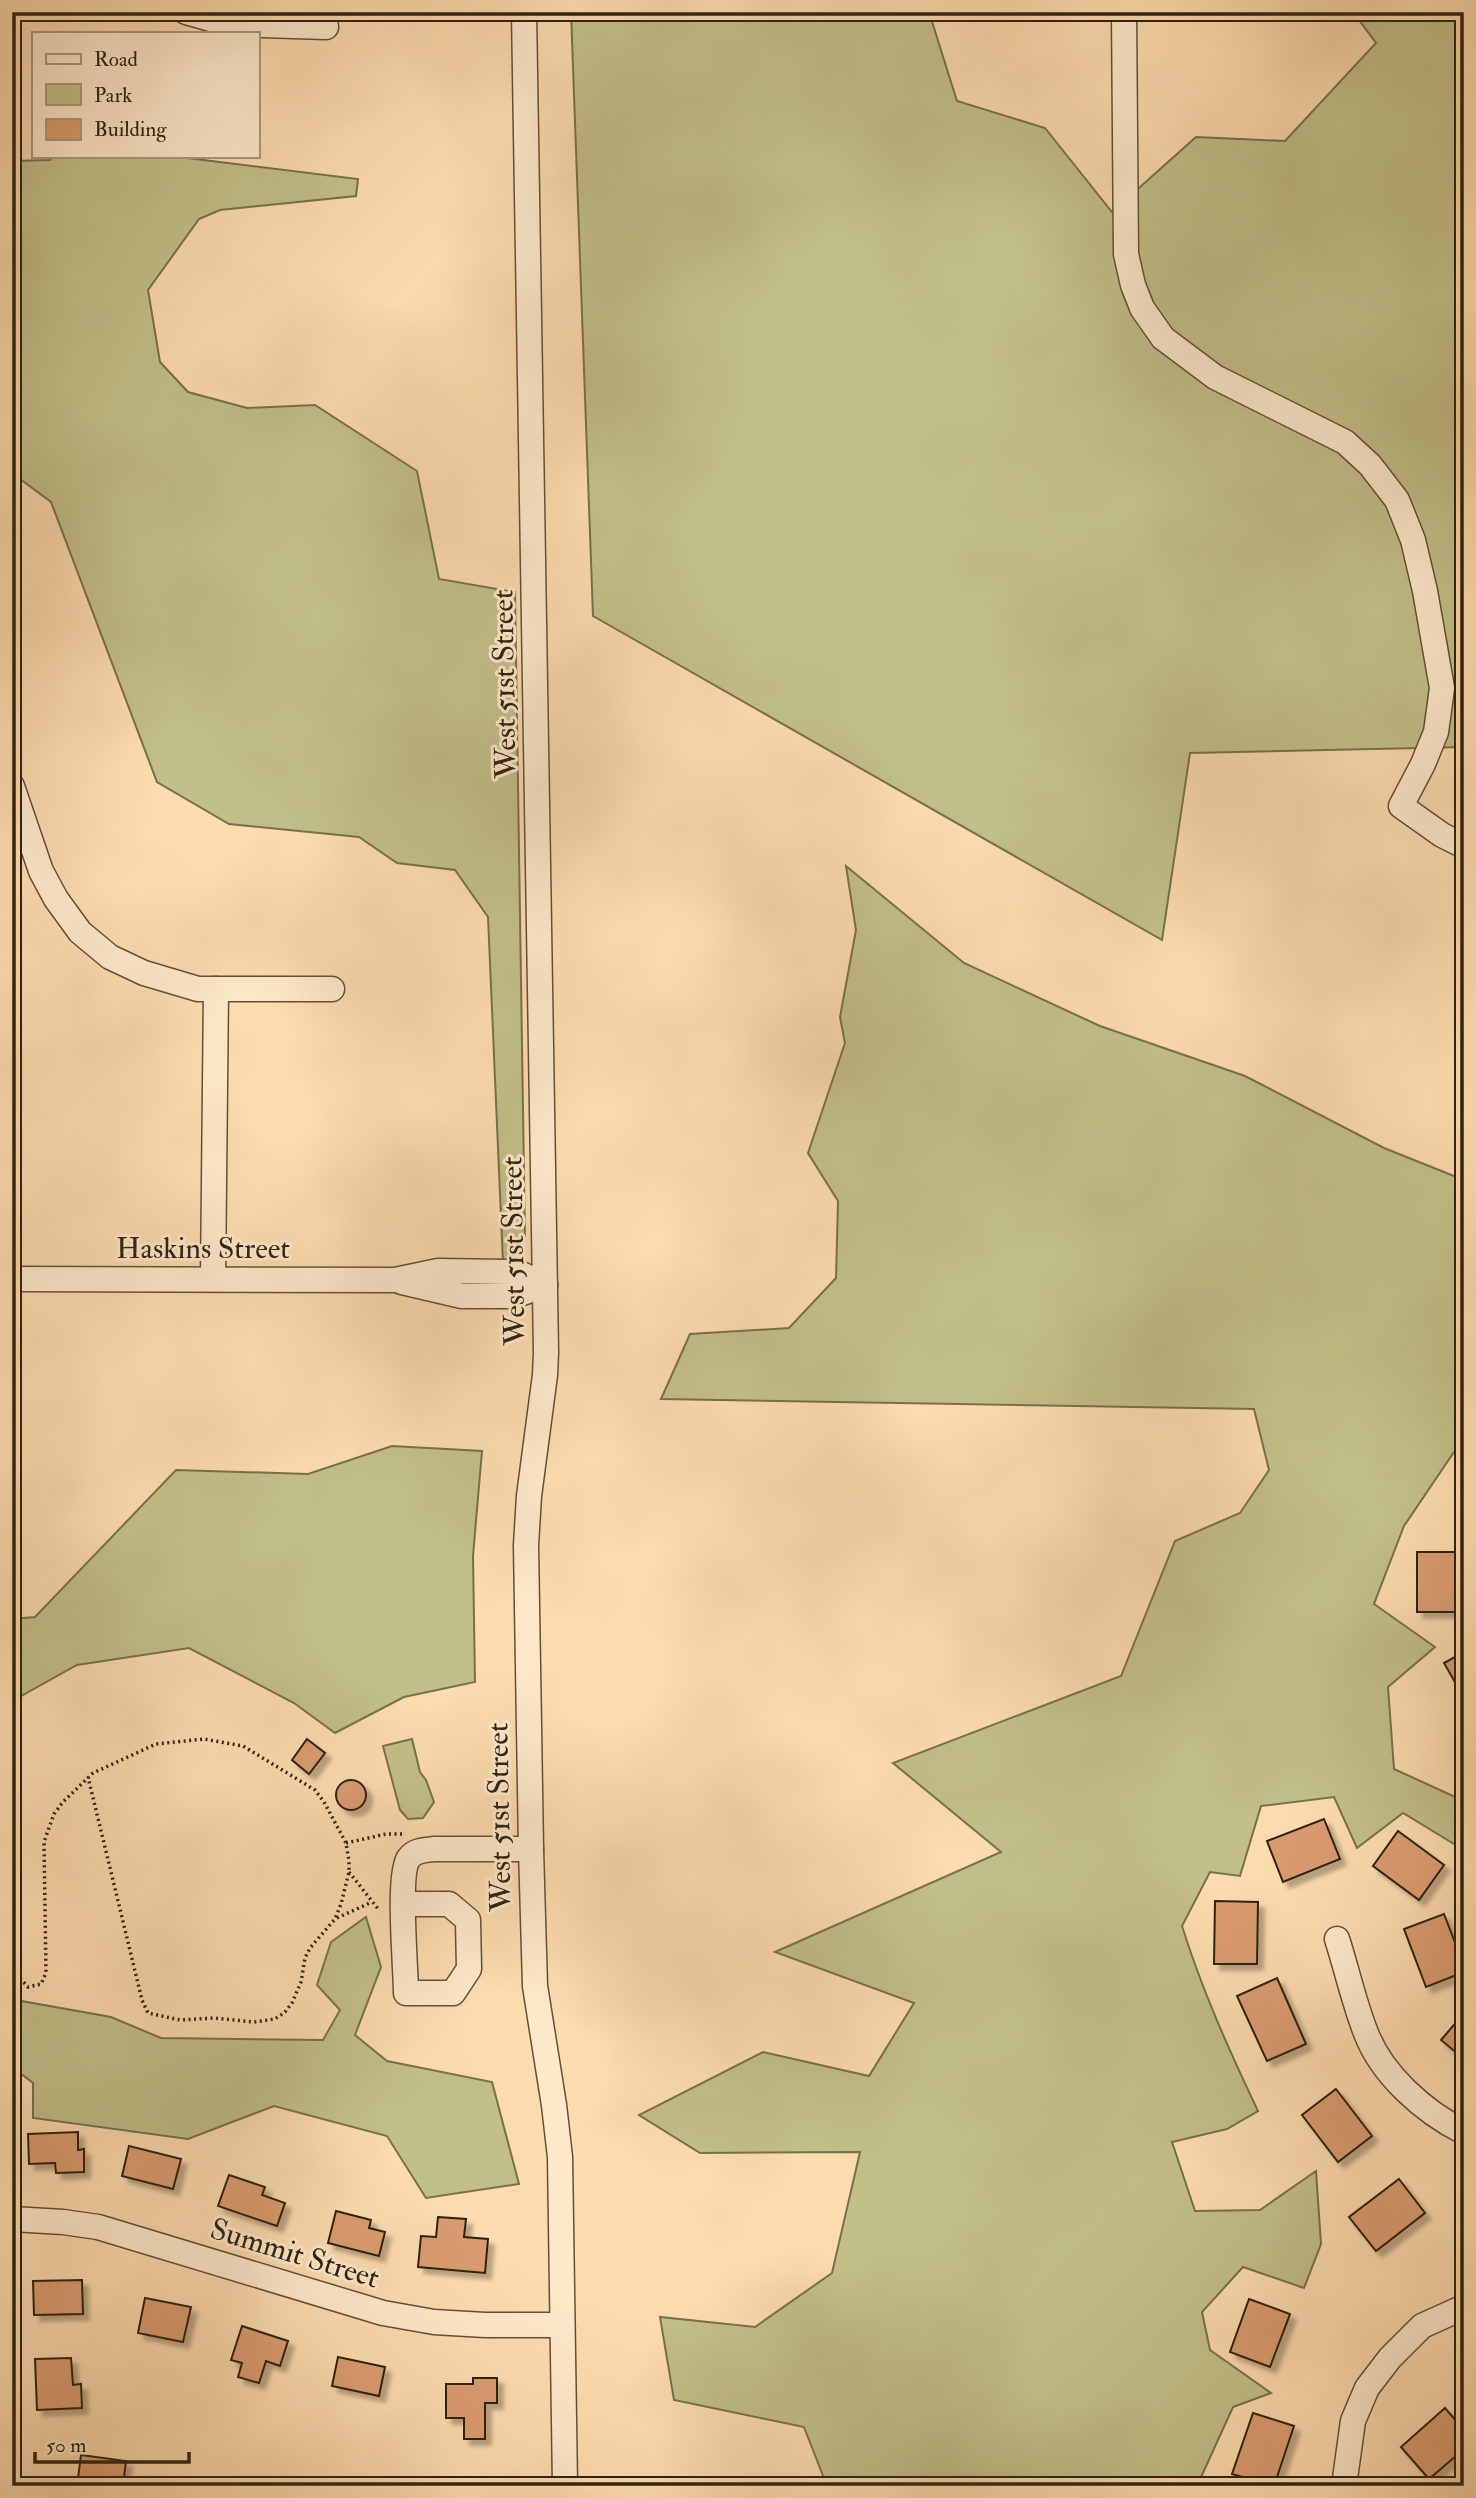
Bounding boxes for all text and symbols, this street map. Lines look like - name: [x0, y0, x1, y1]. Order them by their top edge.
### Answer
- legend: [32, 32, 259, 158]
- text: Road: [94, 46, 139, 73]
- text: Park: [94, 82, 132, 109]
- text: Building: [94, 116, 167, 143]
- street label: West 51st Street: [484, 589, 525, 780]
- street label: West 51st Street: [493, 1156, 534, 1347]
- street label: Haskins Street: [116, 1230, 290, 1267]
- street label: West 51st Street: [479, 1722, 520, 1913]
- street label: Summit Street: [206, 2210, 384, 2297]
- scale bar: [35, 2421, 189, 2465]
- text: 50 m: [46, 2432, 87, 2459]

